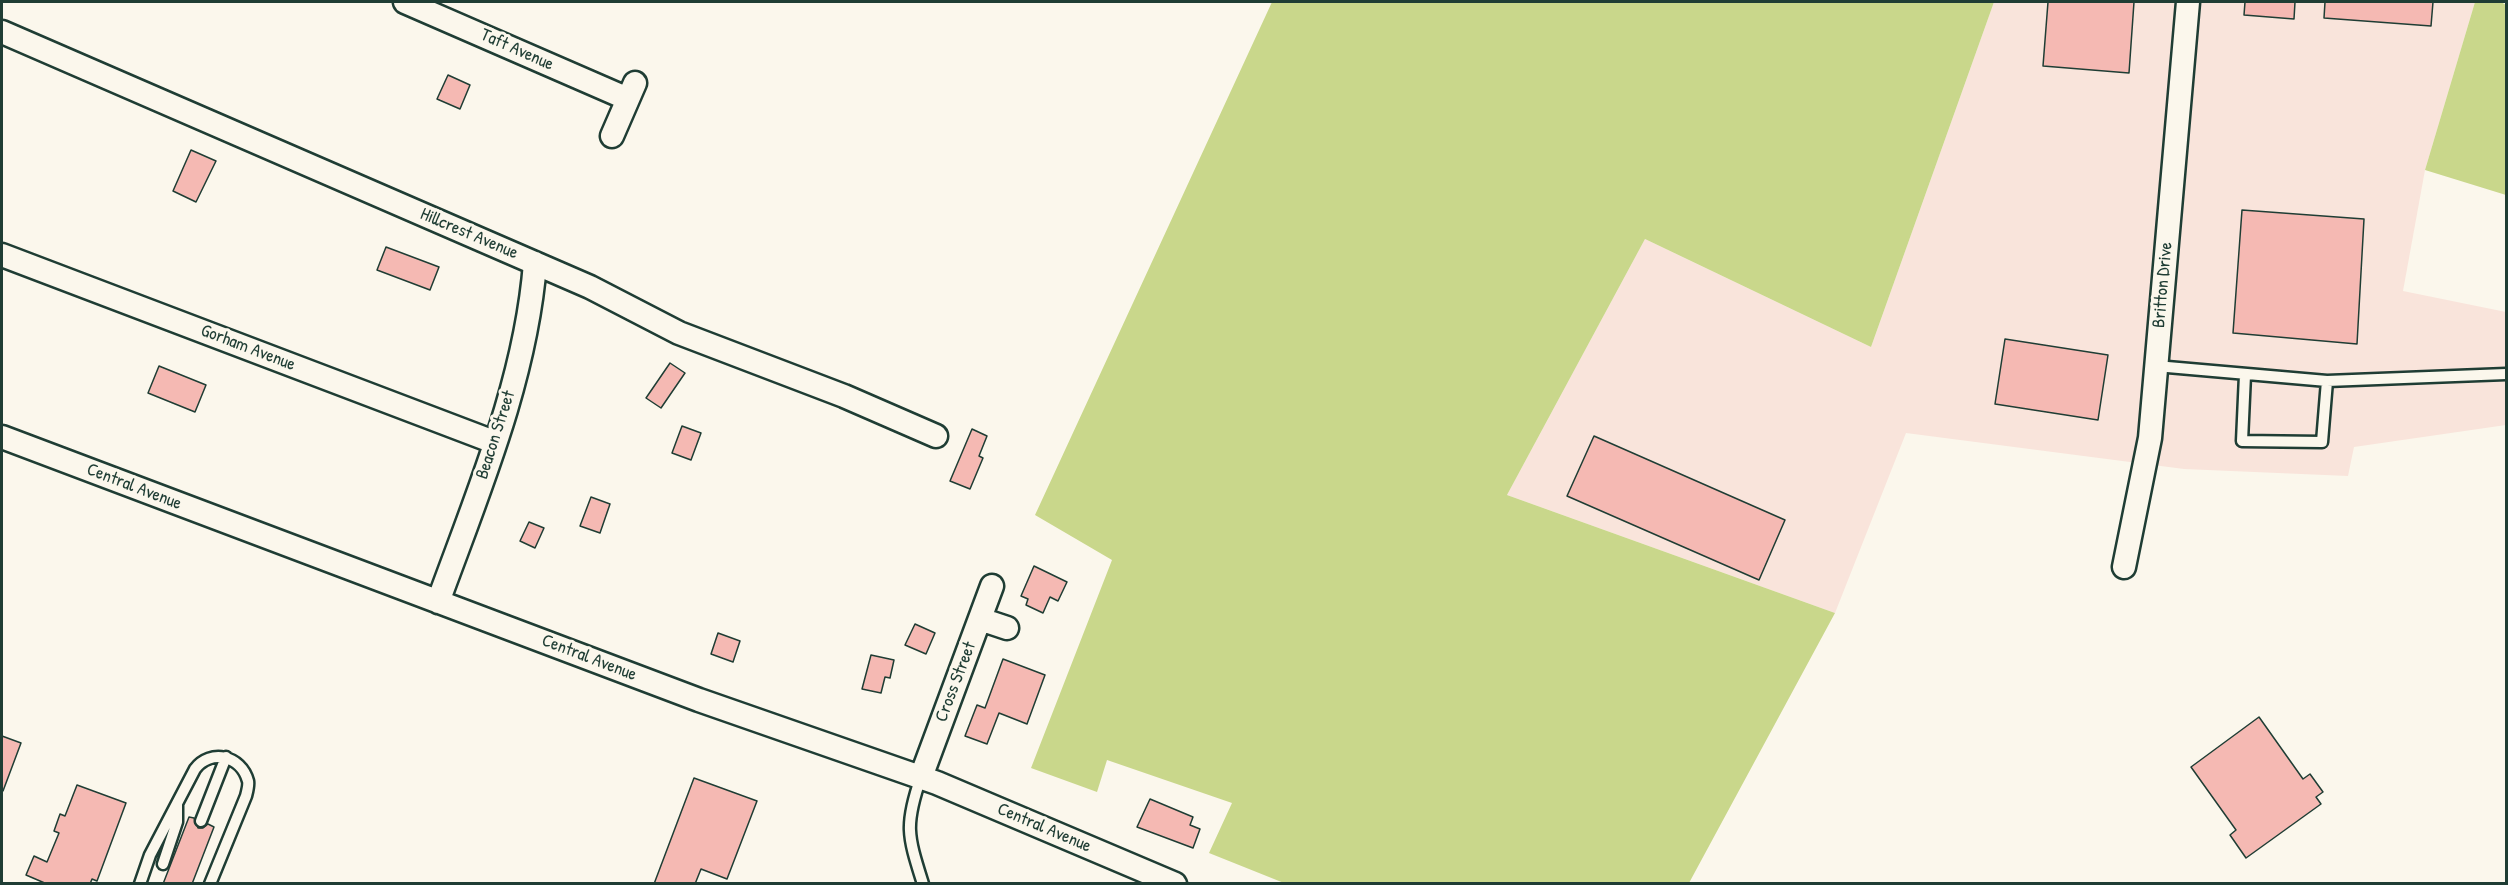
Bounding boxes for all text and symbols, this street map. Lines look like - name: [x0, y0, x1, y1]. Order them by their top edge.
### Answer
- street label: Taft Avenue: [477, 24, 557, 76]
- street label: Hillcrest Avenue: [417, 204, 521, 264]
- street label: Britton Drive: [2148, 241, 2178, 329]
- street label: Gorham Avenue: [198, 320, 298, 376]
- street label: Beacon Street: [472, 388, 520, 482]
- street label: Central Avenue: [83, 459, 185, 515]
- street label: Central Avenue: [538, 630, 640, 686]
- street label: Cross Street: [931, 639, 981, 725]
- street label: Central Avenue: [994, 799, 1094, 857]

